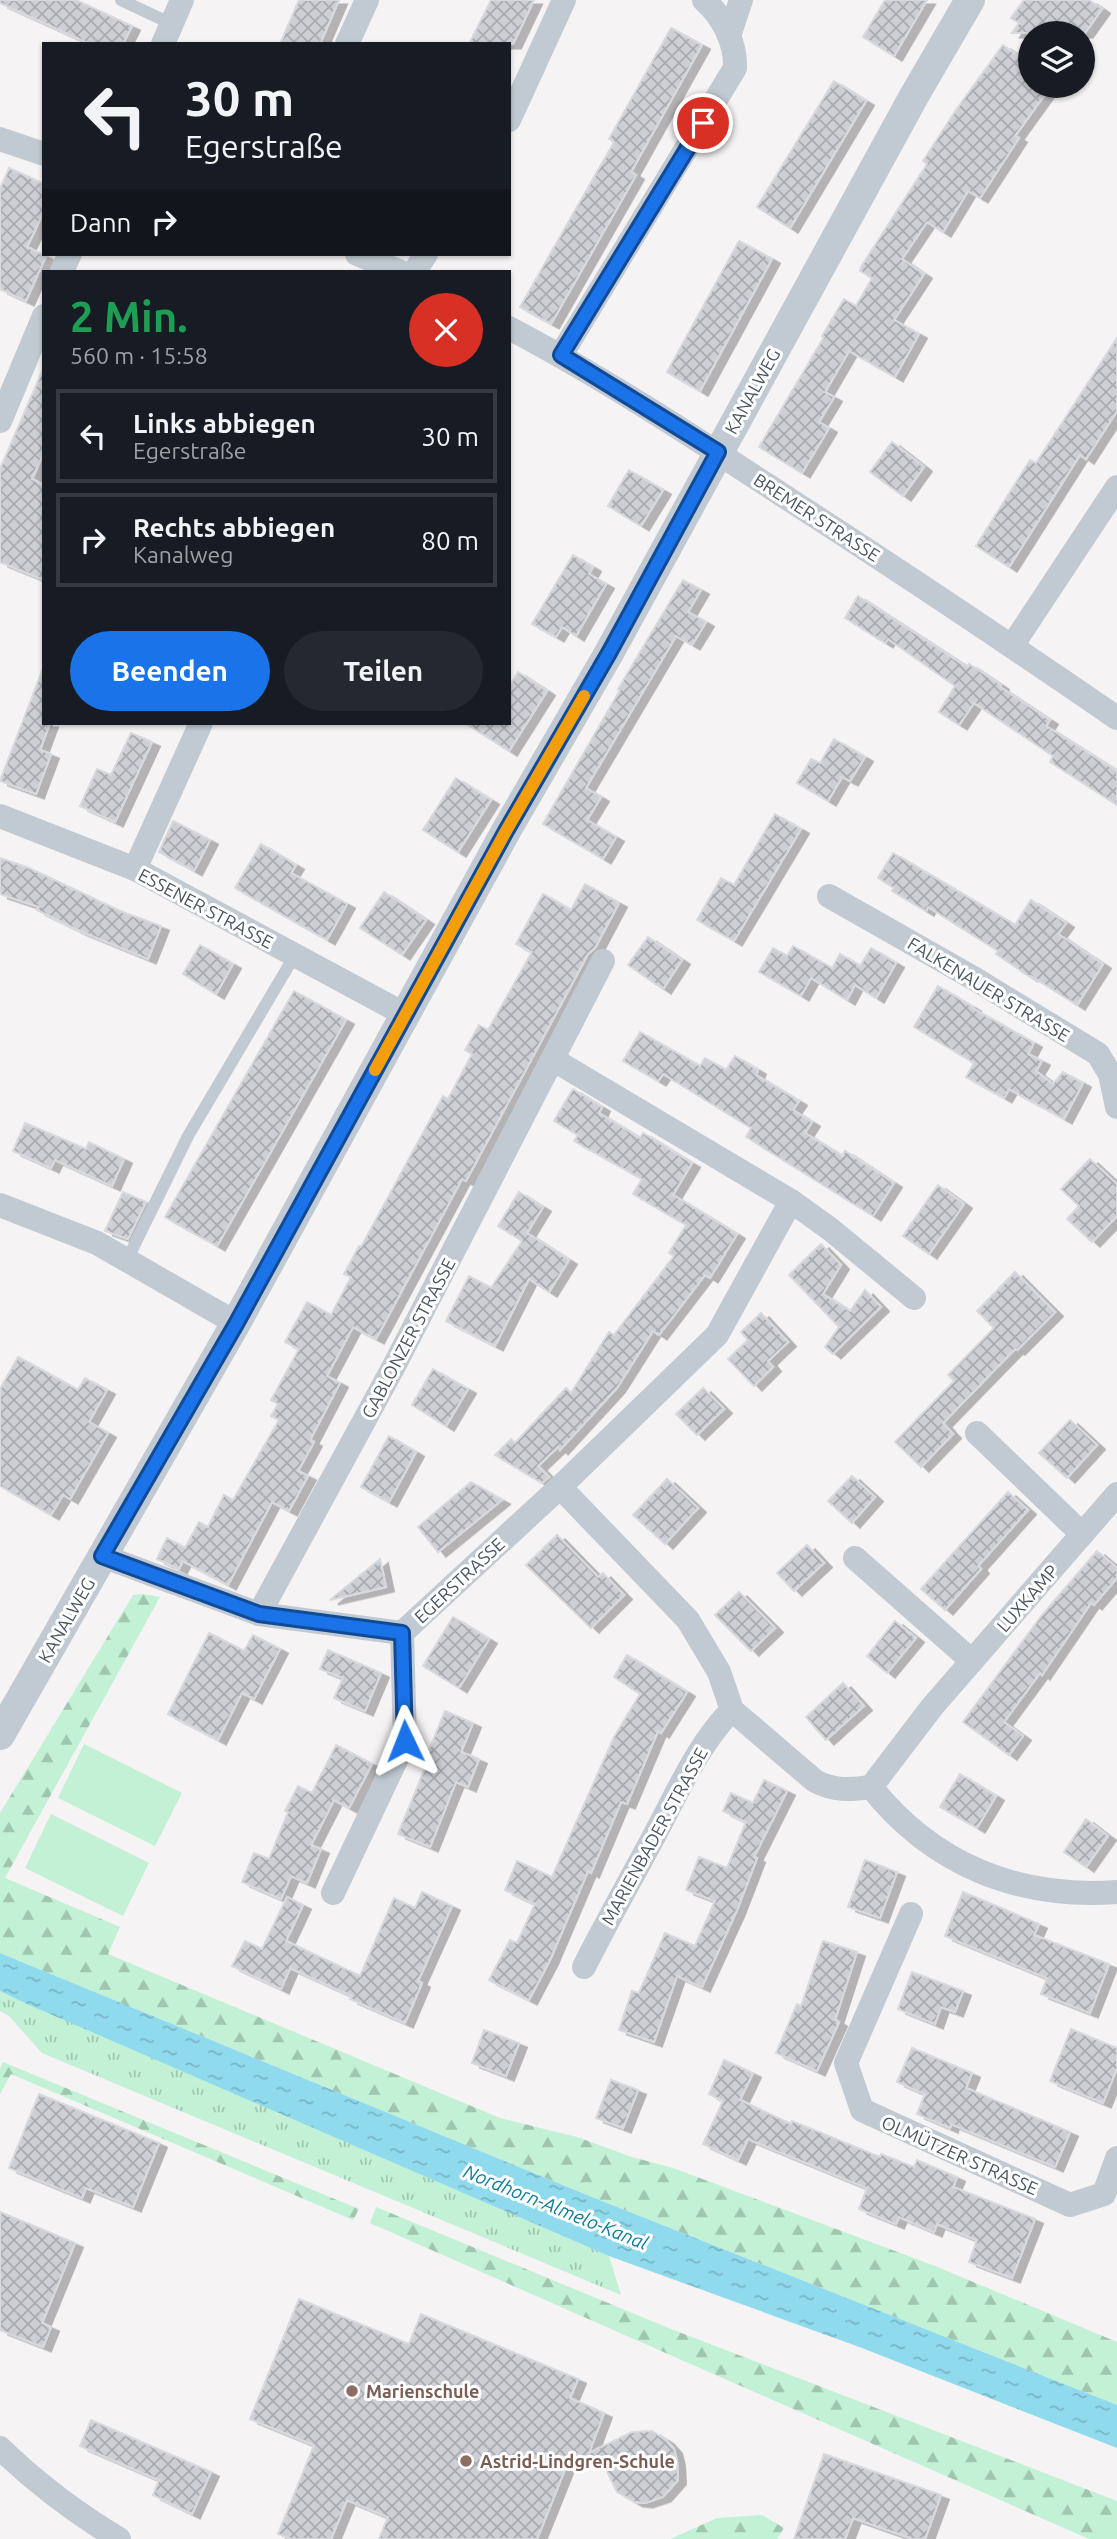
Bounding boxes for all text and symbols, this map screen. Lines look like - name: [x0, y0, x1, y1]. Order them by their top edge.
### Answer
- map controls: [1018, 21, 1095, 98]
- button: layers: [1018, 21, 1095, 98]
- icon: left: [70, 70, 161, 161]
- text: 30 m: [185, 70, 294, 125]
- pin: [673, 93, 733, 153]
- icon: arrive: [684, 104, 722, 142]
- text: Egerstraße: [185, 128, 343, 164]
- icon: right: [145, 203, 183, 241]
- text: Dann: [70, 208, 131, 237]
- text: 2 Min.: [70, 293, 188, 340]
- button: close: [409, 293, 483, 367]
- text: 560 m · 15:58: [70, 343, 208, 368]
- street label: KANALWEG: [720, 345, 784, 437]
- text: Links abbiegen: [133, 409, 316, 438]
- icon: left: [74, 417, 112, 455]
- text: 30 m: [421, 422, 479, 451]
- text: Egerstraße: [133, 438, 246, 463]
- street label: BREMER STRASSE: [750, 469, 884, 565]
- text: Rechts abbiegen: [133, 513, 335, 542]
- icon: right: [74, 521, 112, 559]
- text: 80 m: [421, 526, 479, 555]
- text: Kanalweg: [133, 542, 234, 567]
- button: Beenden: [70, 631, 270, 711]
- button: Teilen: [284, 631, 483, 711]
- street label: ESSENER STRASSE: [135, 864, 277, 952]
- street label: FALKENAUER STRASSE: [905, 933, 1073, 1045]
- street label: GABLONZER STRASSE: [357, 1255, 459, 1421]
- street label: EGERSTRASSE: [410, 1533, 508, 1627]
- street label: LUXKAMP: [993, 1560, 1062, 1636]
- street label: KANALWEG: [34, 1574, 98, 1666]
- position arrow: [368, 1704, 442, 1778]
- street label: MARIENBADER STRASSE: [597, 1744, 711, 1928]
- street label: OLMÜTZER STRASSE: [879, 2112, 1041, 2198]
- water label: Nordhorn-Almelo-Kanal: [461, 2160, 652, 2254]
- place label: Marienschule: [366, 2381, 479, 2401]
- marker: Marienschule: [344, 2383, 360, 2399]
- place label: Astrid-Lindgren-Schule: [480, 2451, 675, 2471]
- marker: Astrid-Lindgren-Schule: [458, 2453, 474, 2469]

